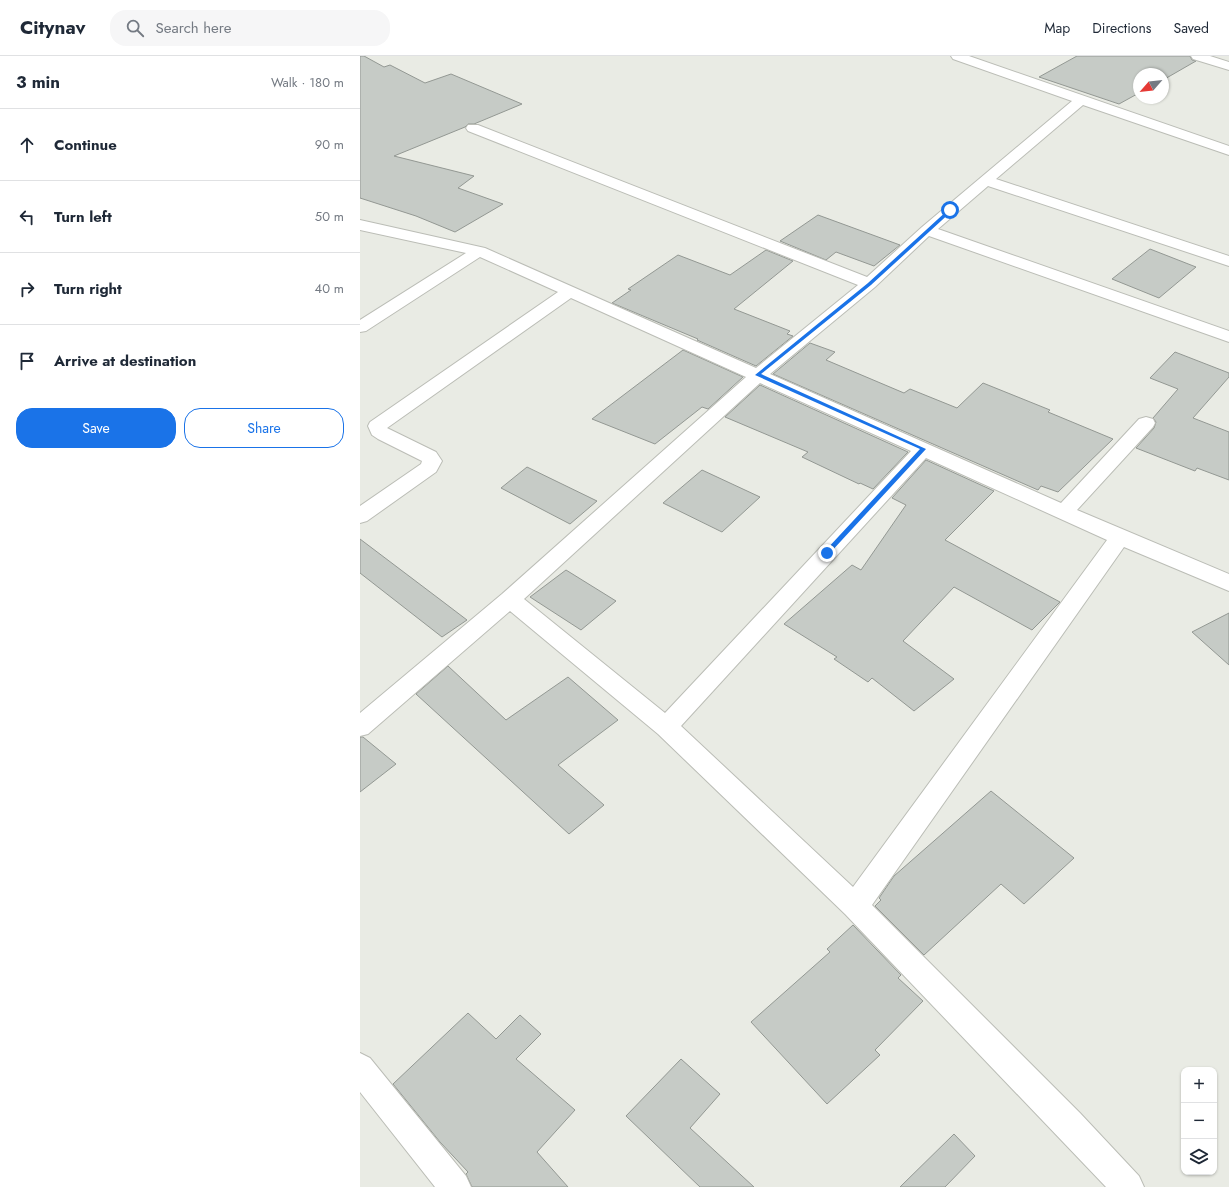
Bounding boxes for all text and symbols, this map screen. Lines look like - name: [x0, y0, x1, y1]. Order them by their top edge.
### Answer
- search box: [110, 10, 390, 46]
- text: Citynav: [20, 14, 86, 41]
- icon: search: [124, 17, 146, 39]
- text: Search here: [156, 17, 231, 39]
- text: Map: [1044, 18, 1070, 38]
- text: Directions: [1092, 18, 1152, 38]
- text: Saved: [1174, 18, 1209, 38]
- north arrow: [1133, 68, 1169, 104]
- text: 3 min: [16, 70, 60, 94]
- text: Walk · 180 m: [271, 73, 344, 92]
- icon: ahead: [16, 134, 38, 156]
- text: Continue: [54, 134, 117, 156]
- text: 90 m: [315, 135, 344, 154]
- route start: [941, 201, 959, 219]
- icon: left: [16, 206, 38, 228]
- text: Turn left: [54, 206, 112, 228]
- text: 50 m: [315, 207, 344, 226]
- icon: right: [16, 278, 38, 300]
- text: Turn right: [54, 278, 122, 300]
- text: 40 m: [315, 279, 344, 298]
- icon: arrive: [16, 350, 38, 372]
- text: Arrive at destination: [54, 350, 196, 372]
- button: Save: [16, 408, 176, 448]
- button: Share: [184, 408, 344, 448]
- route end: [818, 544, 836, 562]
- map controls: [1181, 1067, 1217, 1175]
- button: +: [1181, 1067, 1217, 1103]
- button: −: [1181, 1103, 1217, 1139]
- button: layers: [1181, 1139, 1217, 1175]

